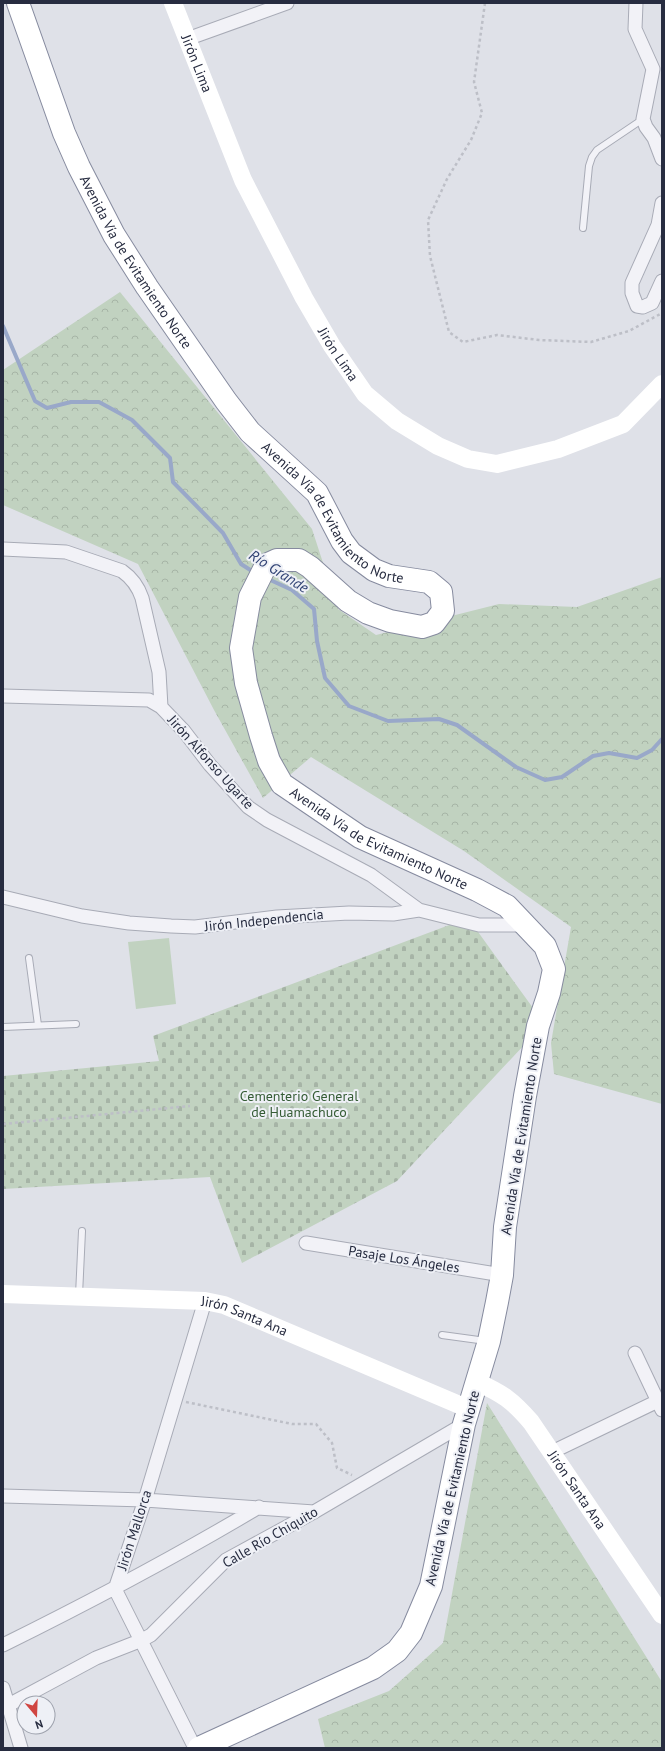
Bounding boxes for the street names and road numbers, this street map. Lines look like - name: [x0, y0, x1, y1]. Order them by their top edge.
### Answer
- street label: Jirón Lima: [177, 31, 216, 95]
- street label: Avenida Vía de Evitamiento Norte: [76, 172, 196, 352]
- street label: Jirón Lima: [314, 323, 363, 385]
- street label: Avenida Vía de Evitamiento Norte: [258, 438, 405, 587]
- street label: Jirón Alfonso Ugarte: [163, 710, 258, 813]
- street label: Avenida Vía de Evitamiento Norte: [286, 783, 471, 894]
- street label: Jirón Independencia: [203, 905, 324, 935]
- street label: Avenida Vía de Evitamiento Norte: [496, 1036, 546, 1236]
- street label: Pasaje Los Ángeles: [347, 1241, 461, 1277]
- street label: Jirón Santa Ana: [200, 1292, 290, 1340]
- street label: Avenida Vía de Evitamiento Norte: [421, 1389, 483, 1587]
- street label: Jirón Santa Ana: [543, 1446, 610, 1533]
- street label: Jirón Mallorca: [112, 1488, 155, 1573]
- street label: Calle Río Chiquito: [219, 1502, 321, 1572]

